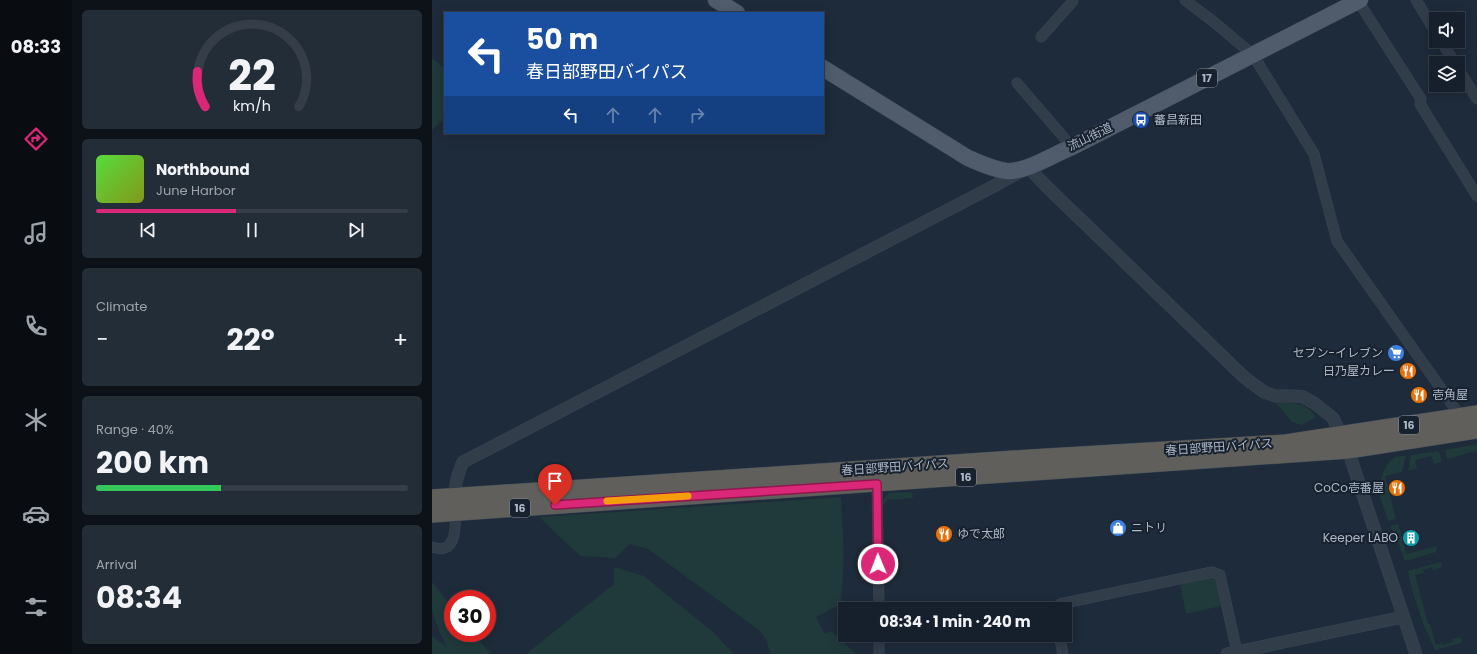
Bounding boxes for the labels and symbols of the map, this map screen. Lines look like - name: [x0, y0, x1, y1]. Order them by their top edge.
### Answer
- road number: 17: [1197, 69, 1217, 87]
- bus stop icon: 蕃昌新田: [1131, 110, 1151, 130]
- place label: 蕃昌新田: [1154, 111, 1202, 128]
- street label: 流山街道: [1064, 118, 1115, 155]
- supermarket icon: セブン-イレブン: [1386, 343, 1406, 363]
- place label: セブン-イレブン: [1292, 344, 1383, 361]
- restaurant icon: 日乃屋カレー: [1398, 361, 1418, 381]
- place label: 日乃屋カレー: [1323, 362, 1395, 379]
- restaurant icon: 壱角屋: [1409, 385, 1429, 405]
- place label: 壱角屋: [1432, 386, 1468, 403]
- road number: 16: [1399, 416, 1419, 434]
- street label: 春日部野田バイパス: [1165, 434, 1273, 459]
- street label: 春日部野田バイパス: [841, 454, 949, 479]
- pin: [538, 464, 572, 505]
- road number: 16: [956, 468, 976, 486]
- restaurant icon: CoCo壱番屋: [1387, 478, 1407, 498]
- place label: CoCo壱番屋: [1314, 479, 1384, 496]
- road number: 16: [510, 499, 530, 517]
- shop icon: ニトリ: [1108, 518, 1128, 538]
- place label: ニトリ: [1131, 519, 1167, 536]
- restaurant icon: ゆで太郎: [934, 524, 954, 544]
- place label: ゆで太郎: [957, 525, 1005, 542]
- building icon: Keeper LABO: [1401, 528, 1421, 548]
- place label: Keeper LABO: [1323, 529, 1398, 546]
- position arrow: [857, 543, 899, 585]
- speed limit sign: 30: [444, 590, 496, 642]

